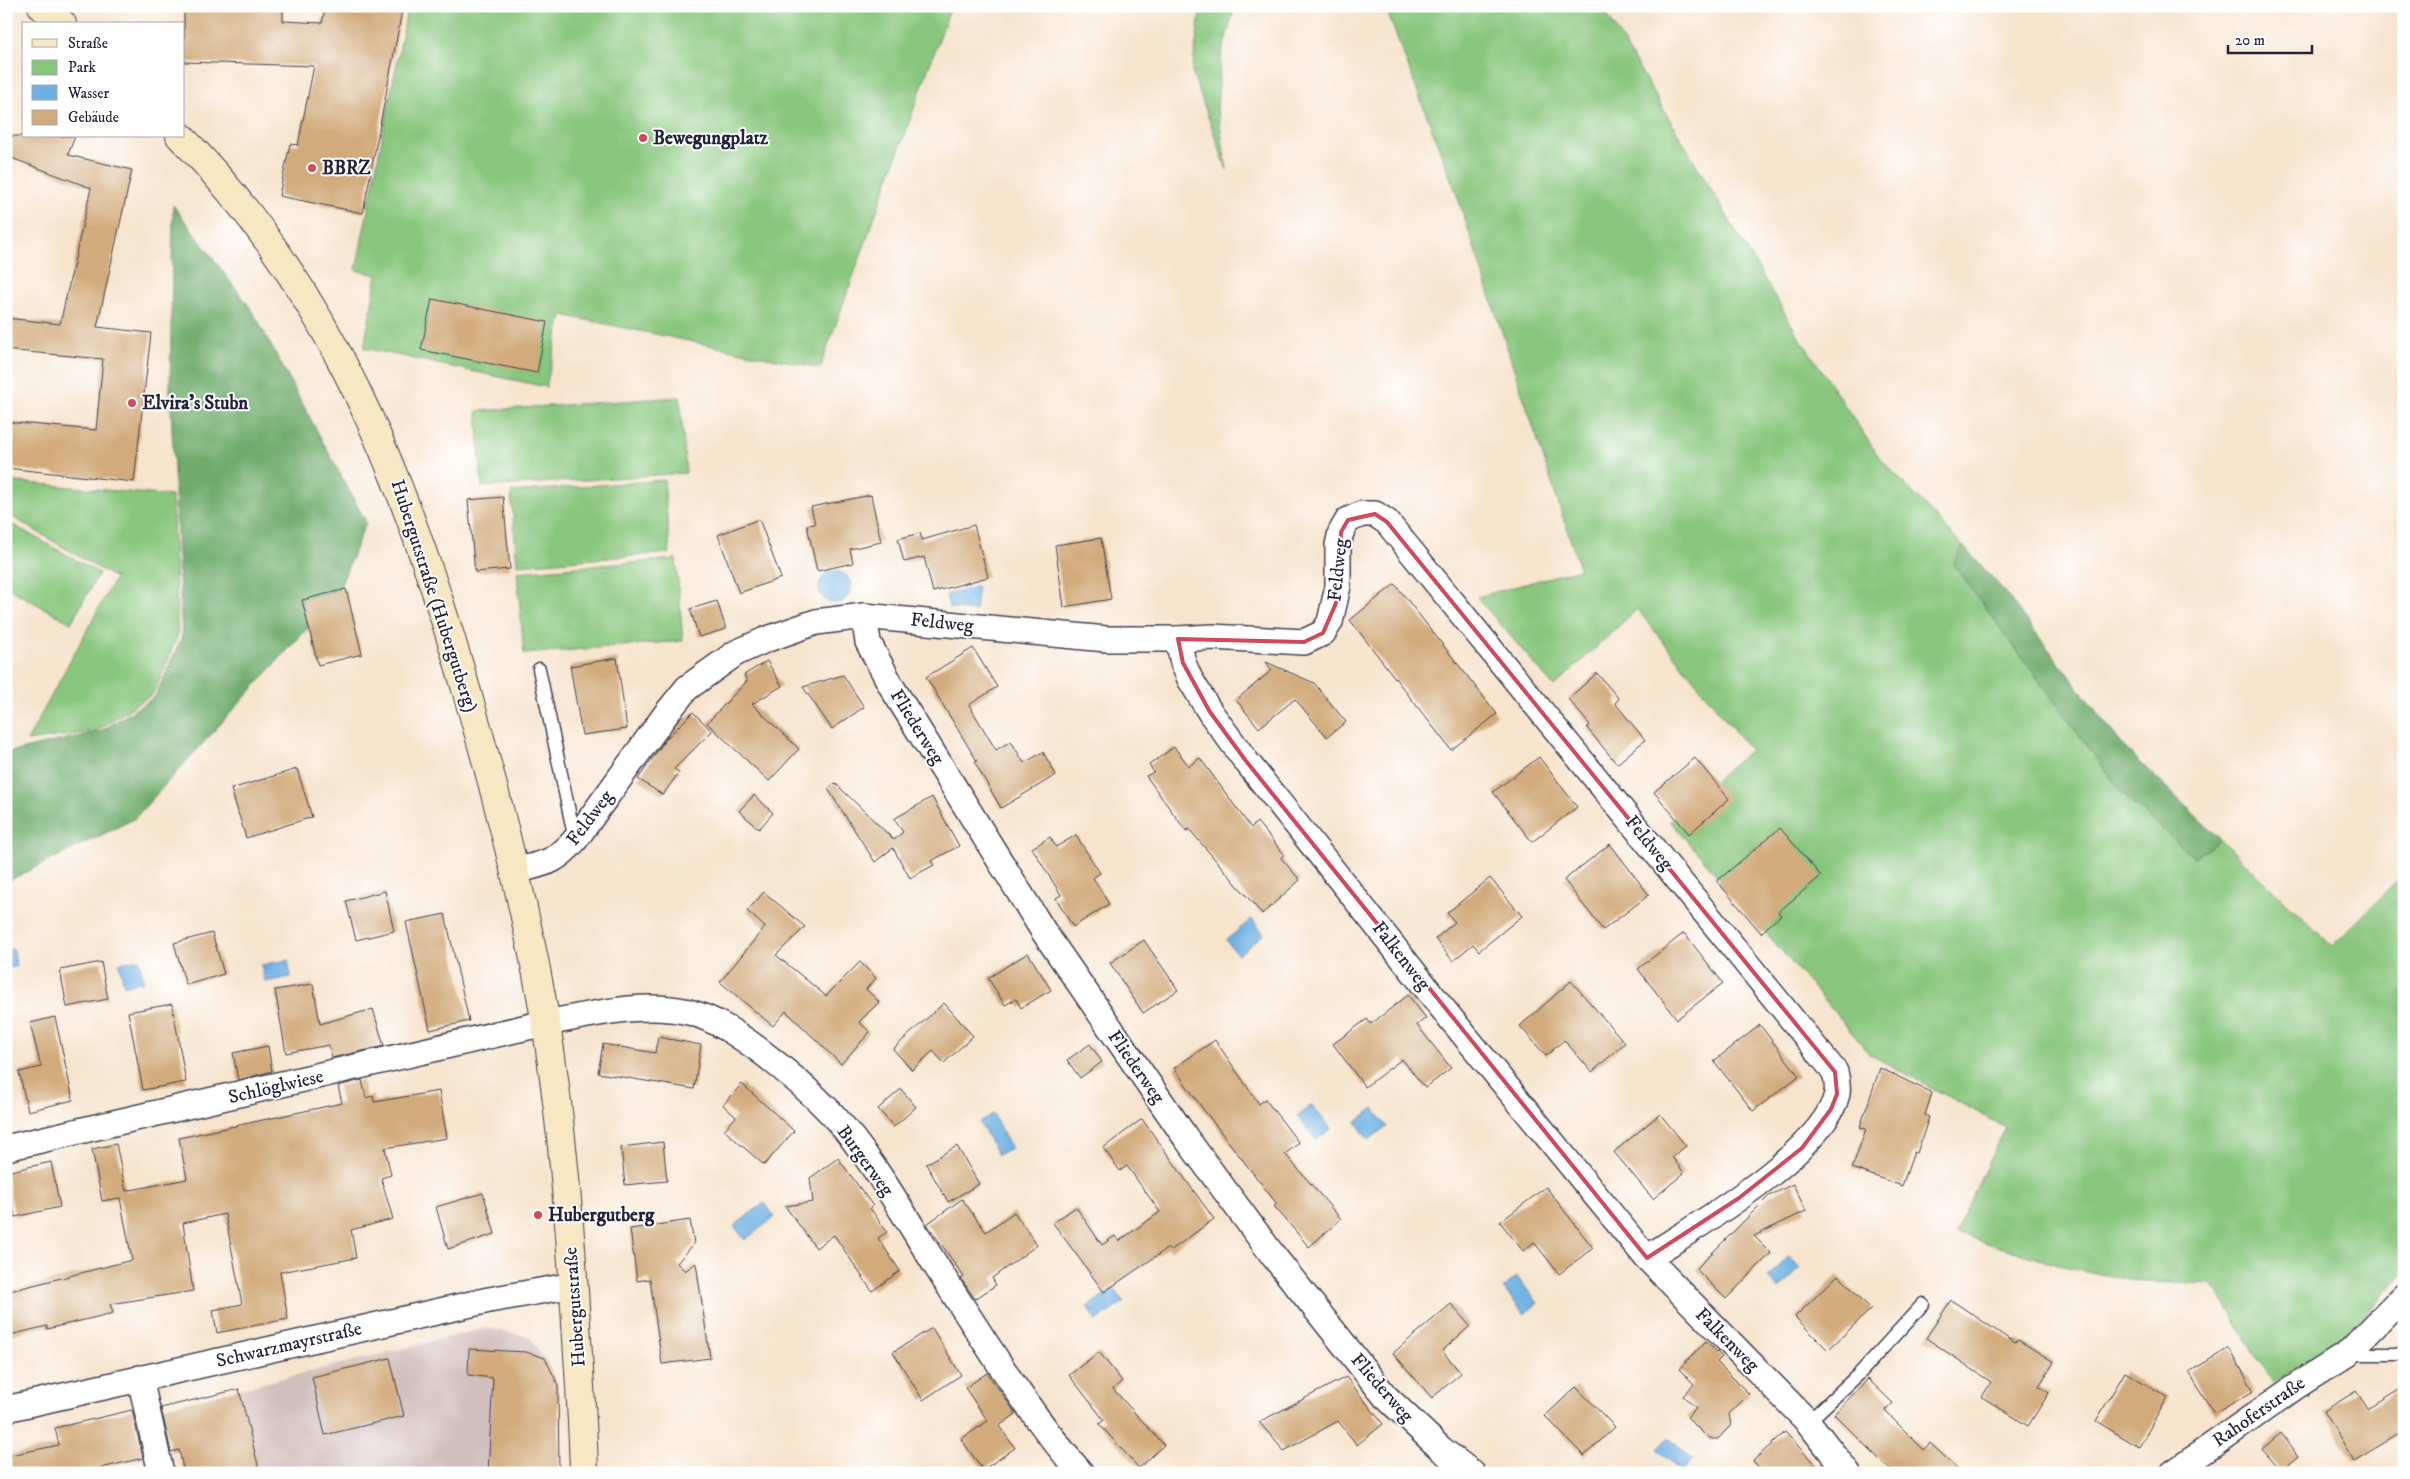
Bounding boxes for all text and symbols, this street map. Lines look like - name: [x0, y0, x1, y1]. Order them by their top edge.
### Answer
- legend: [22, 22, 185, 138]
- scale bar: [2228, 22, 2311, 54]
- text: 20 m: [2235, 31, 2265, 50]
- text: Straße: [68, 34, 108, 53]
- text: Park: [68, 58, 97, 77]
- text: Wasser: [67, 84, 109, 103]
- text: Gebäude: [68, 108, 119, 127]
- place label: Bewegungplatz: [653, 127, 769, 150]
- marker: Bewegungplatz: [637, 132, 649, 144]
- place label: BBRZ: [322, 157, 372, 180]
- marker: BBRZ: [306, 162, 318, 174]
- place label: Elvira's Stubn: [142, 392, 249, 415]
- marker: Elvira's Stubn: [126, 397, 138, 409]
- street label: Hubergutstraße (Hubergutberg): [386, 477, 482, 715]
- street label: Feldweg: [1323, 537, 1353, 603]
- street label: Feldweg: [909, 608, 975, 638]
- street label: Fliederweg: [885, 685, 949, 769]
- street label: Feldweg: [562, 785, 619, 850]
- street label: Feldweg: [1620, 811, 1678, 875]
- street label: Falkenweg: [1367, 917, 1435, 996]
- street label: Fliederweg: [1102, 1026, 1170, 1109]
- street label: Schlöglwiese: [226, 1065, 326, 1109]
- street label: Burgerweg: [832, 1121, 899, 1201]
- place label: Hubergutberg: [548, 1204, 655, 1227]
- marker: Hubergutberg: [532, 1209, 544, 1221]
- street label: Hubergutstraße: [559, 1246, 591, 1368]
- street label: Falkenweg: [1690, 1303, 1764, 1377]
- street label: Schwarzmayrstraße: [214, 1317, 364, 1373]
- street label: Fliederweg: [1346, 1349, 1419, 1428]
- street label: Rahoferstraße: [2208, 1372, 2310, 1452]

